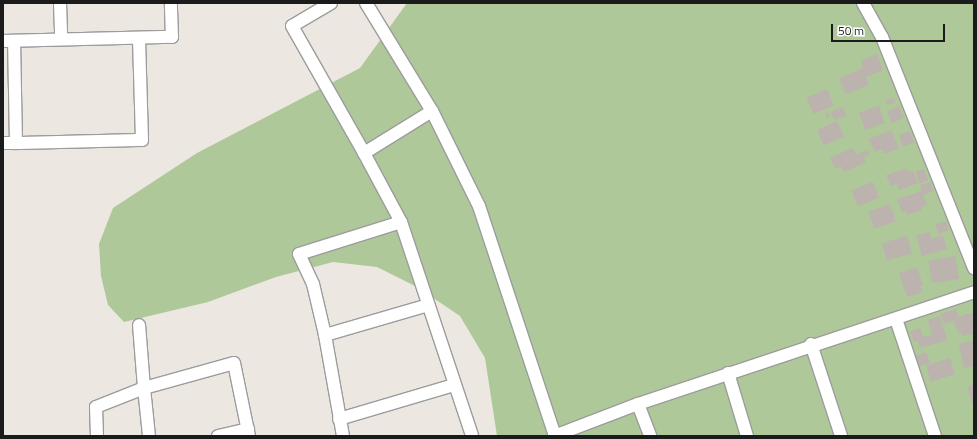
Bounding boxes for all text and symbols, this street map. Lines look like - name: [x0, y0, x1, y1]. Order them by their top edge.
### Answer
- scale bar: [833, 16, 947, 42]
- text: 50 m: [838, 21, 864, 40]

